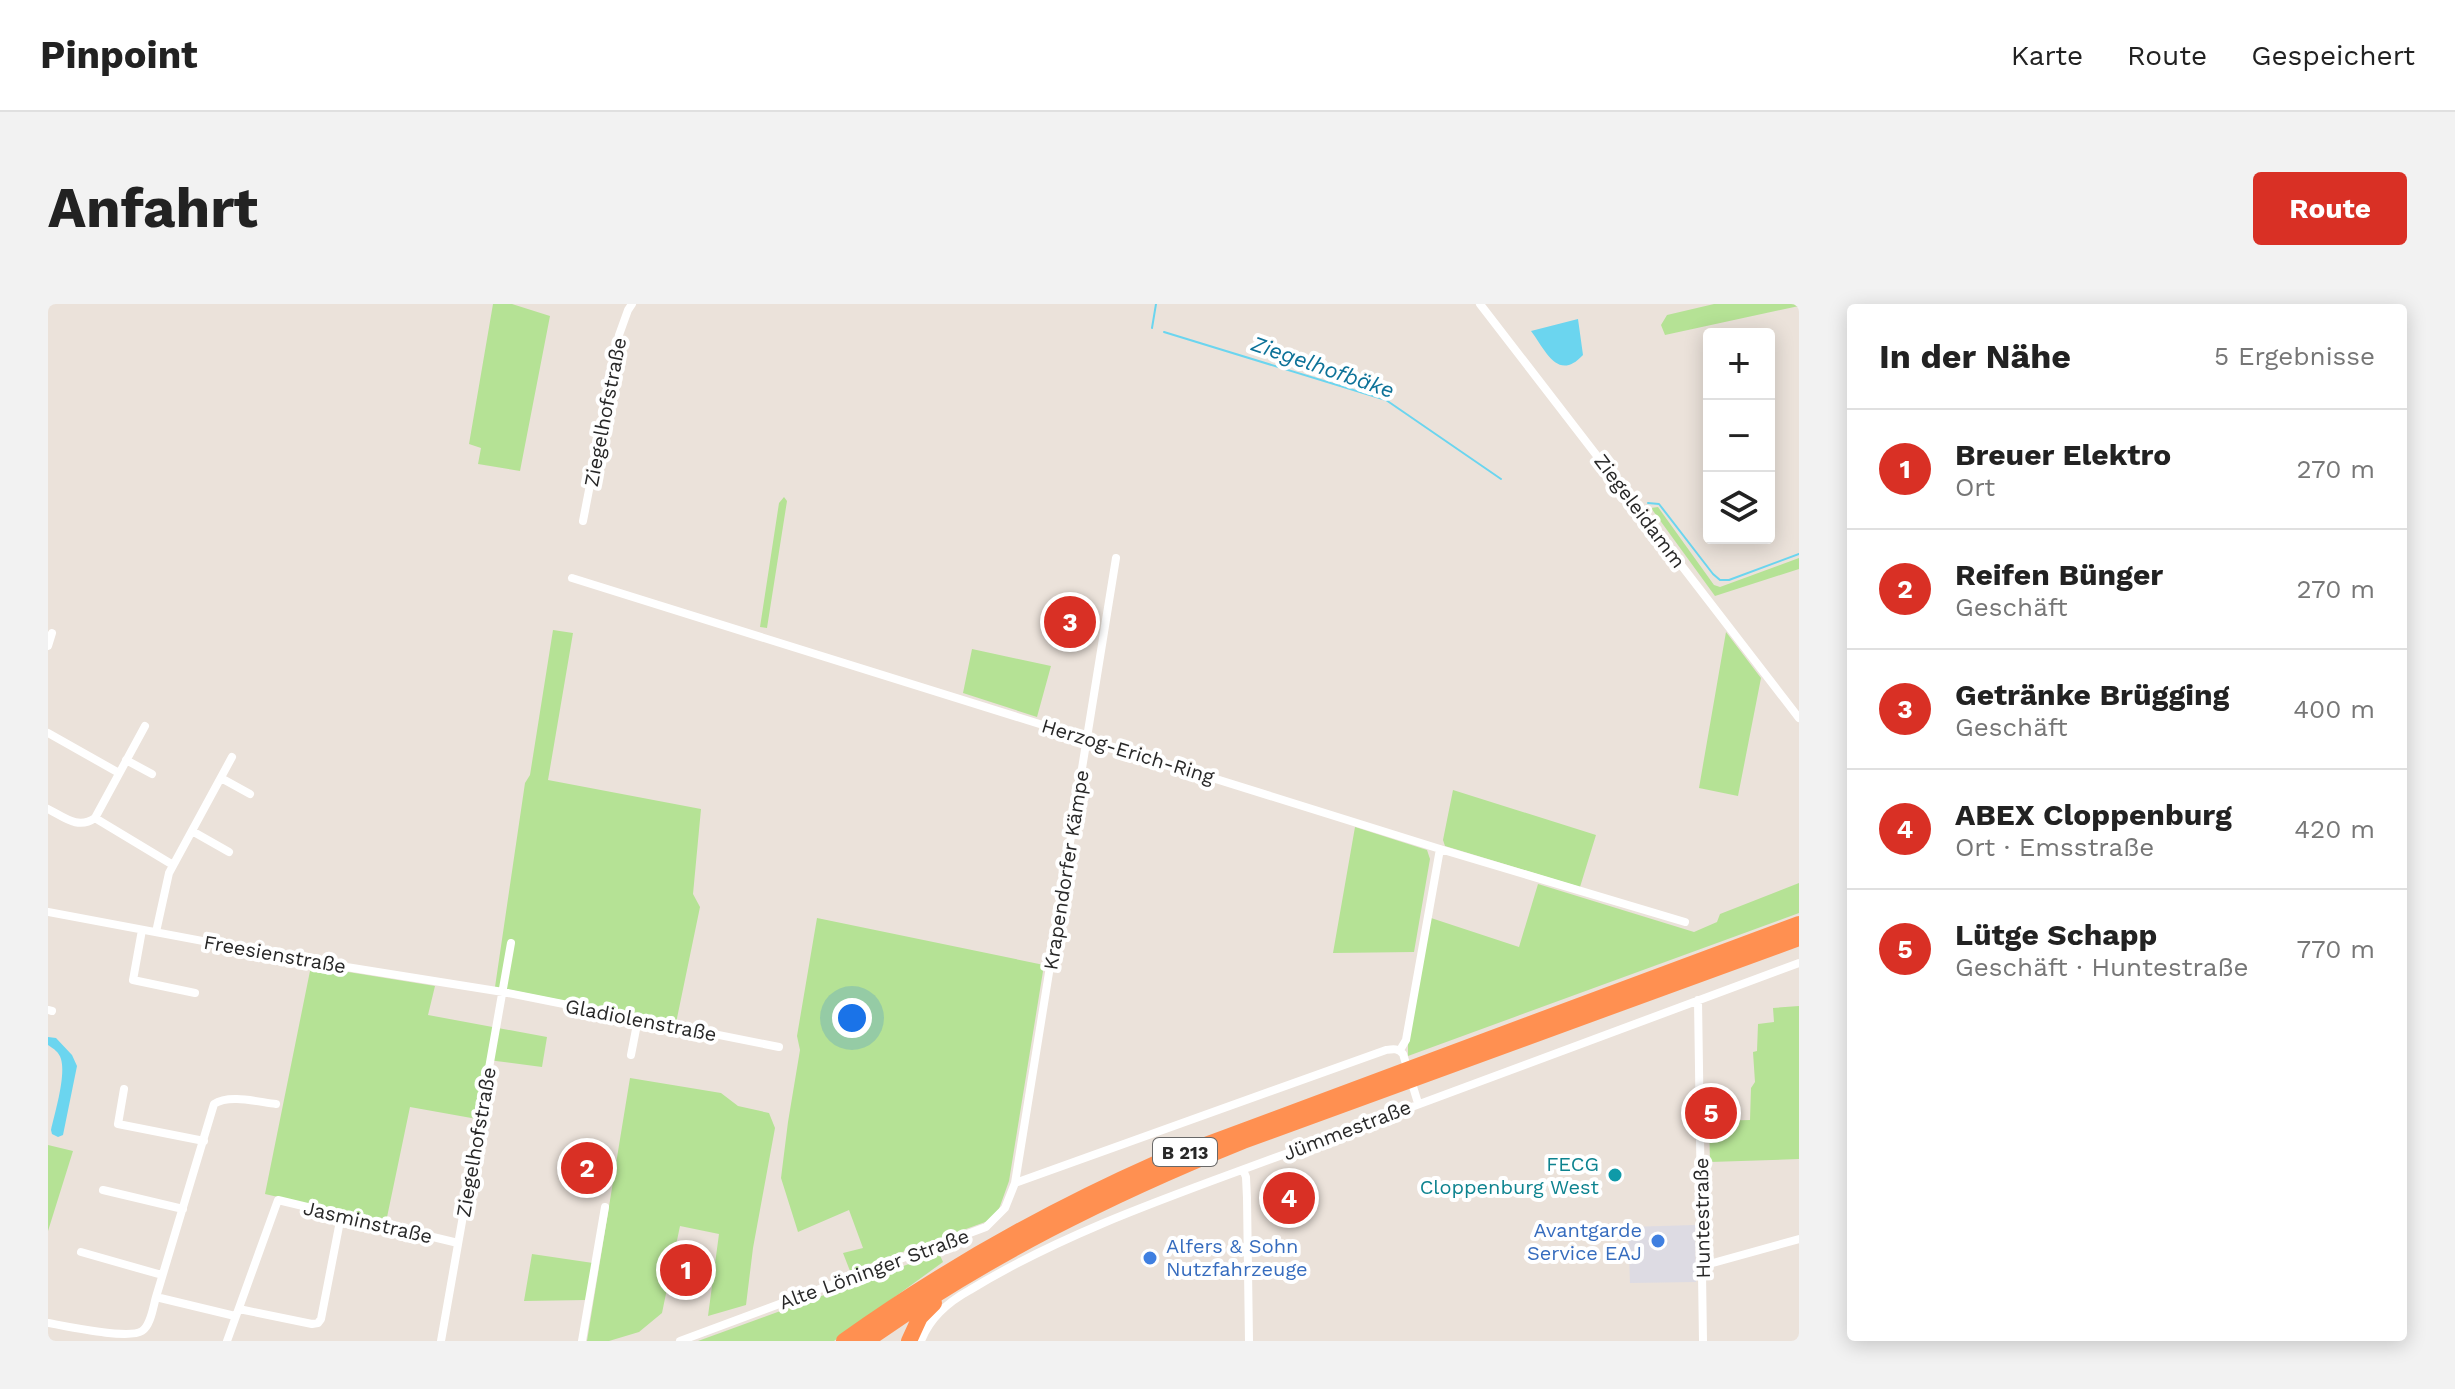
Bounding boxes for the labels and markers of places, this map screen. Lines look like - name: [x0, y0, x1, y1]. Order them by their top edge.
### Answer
- pin: 3: [1044, 592, 1096, 652]
- pin: 5: [1685, 1083, 1737, 1143]
- pin: 2: [561, 1138, 613, 1198]
- place label: FECG Cloppenburg West: [1420, 1152, 1600, 1199]
- marker: FECG Cloppenburg West: [1606, 1166, 1624, 1184]
- pin: 4: [1263, 1168, 1315, 1228]
- place label: Avantgarde Service EAJ: [1527, 1218, 1642, 1265]
- marker: Avantgarde Service EAJ: [1649, 1232, 1667, 1250]
- place label: Alfers & Sohn Nutzfahrzeuge: [1166, 1234, 1308, 1281]
- pin: 1: [660, 1240, 712, 1300]
- marker: Alfers & Sohn Nutzfahrzeuge: [1141, 1249, 1159, 1267]

